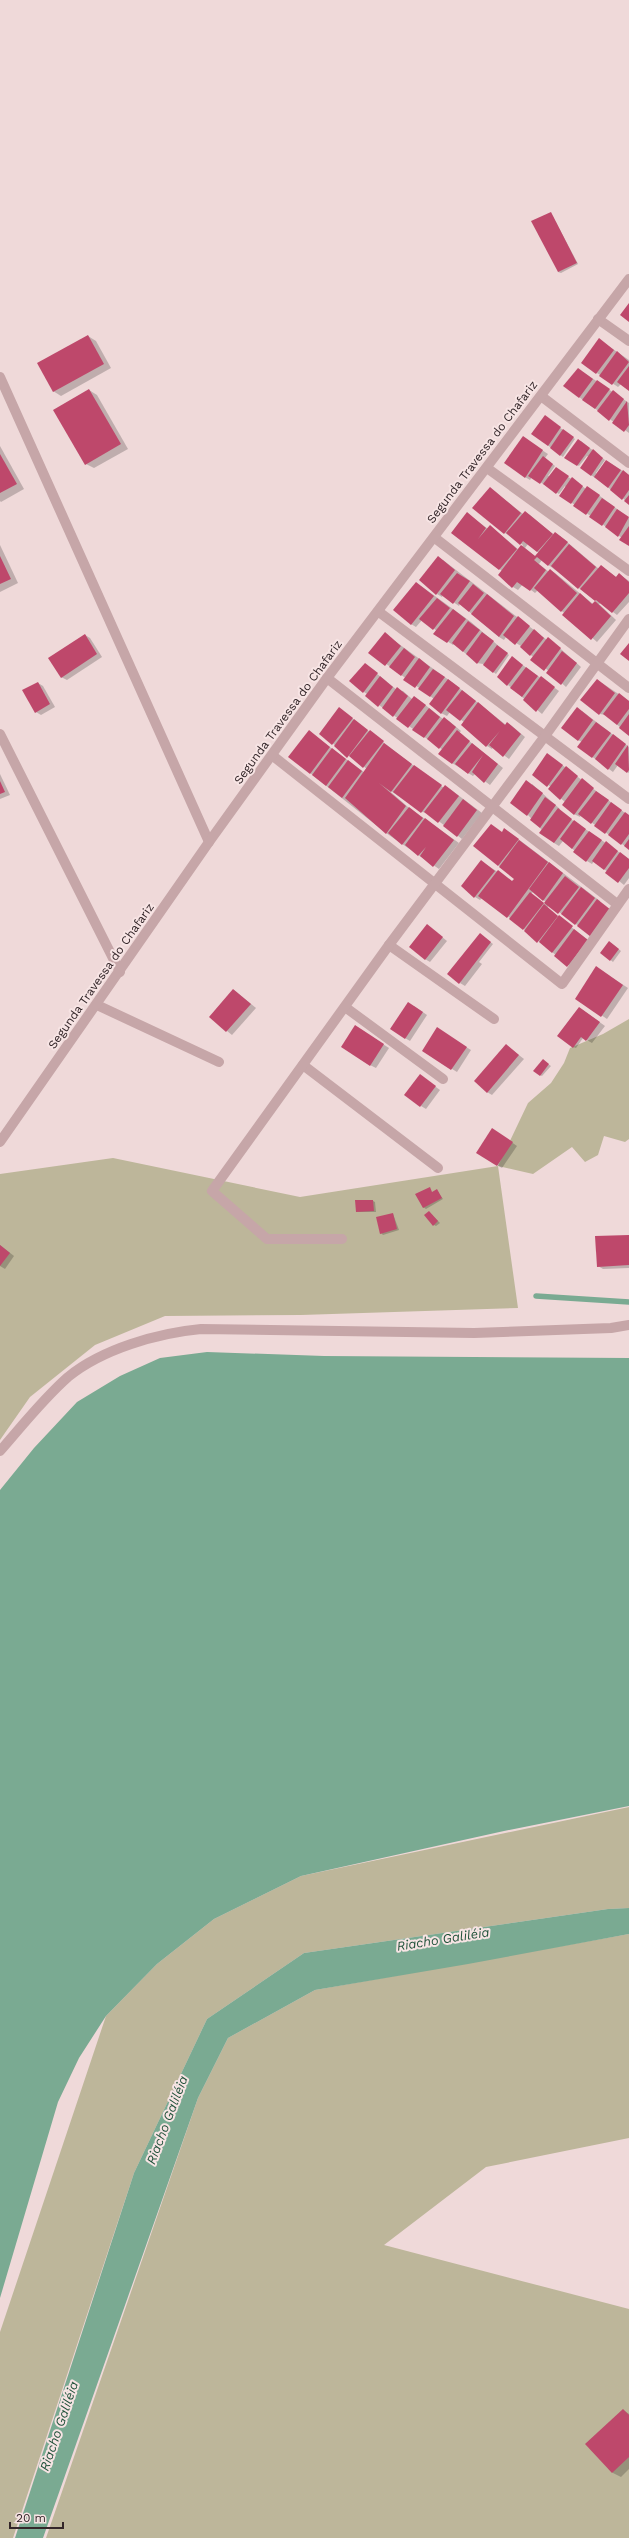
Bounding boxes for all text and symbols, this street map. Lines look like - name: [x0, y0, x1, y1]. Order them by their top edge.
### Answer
- street label: Segunda Travessa do Chafariz: [424, 378, 540, 526]
- street label: Segunda Travessa do Chafariz: [231, 637, 345, 787]
- street label: Segunda Travessa do Chafariz: [45, 900, 157, 1052]
- water label: Riacho Galiléia: [396, 1924, 490, 1954]
- water label: Riacho Galiléia: [143, 2074, 191, 2166]
- water label: Riacho Galiléia: [37, 2379, 81, 2473]
- scale bar: [10, 2504, 63, 2530]
- text: 20 m: [16, 2511, 46, 2525]

